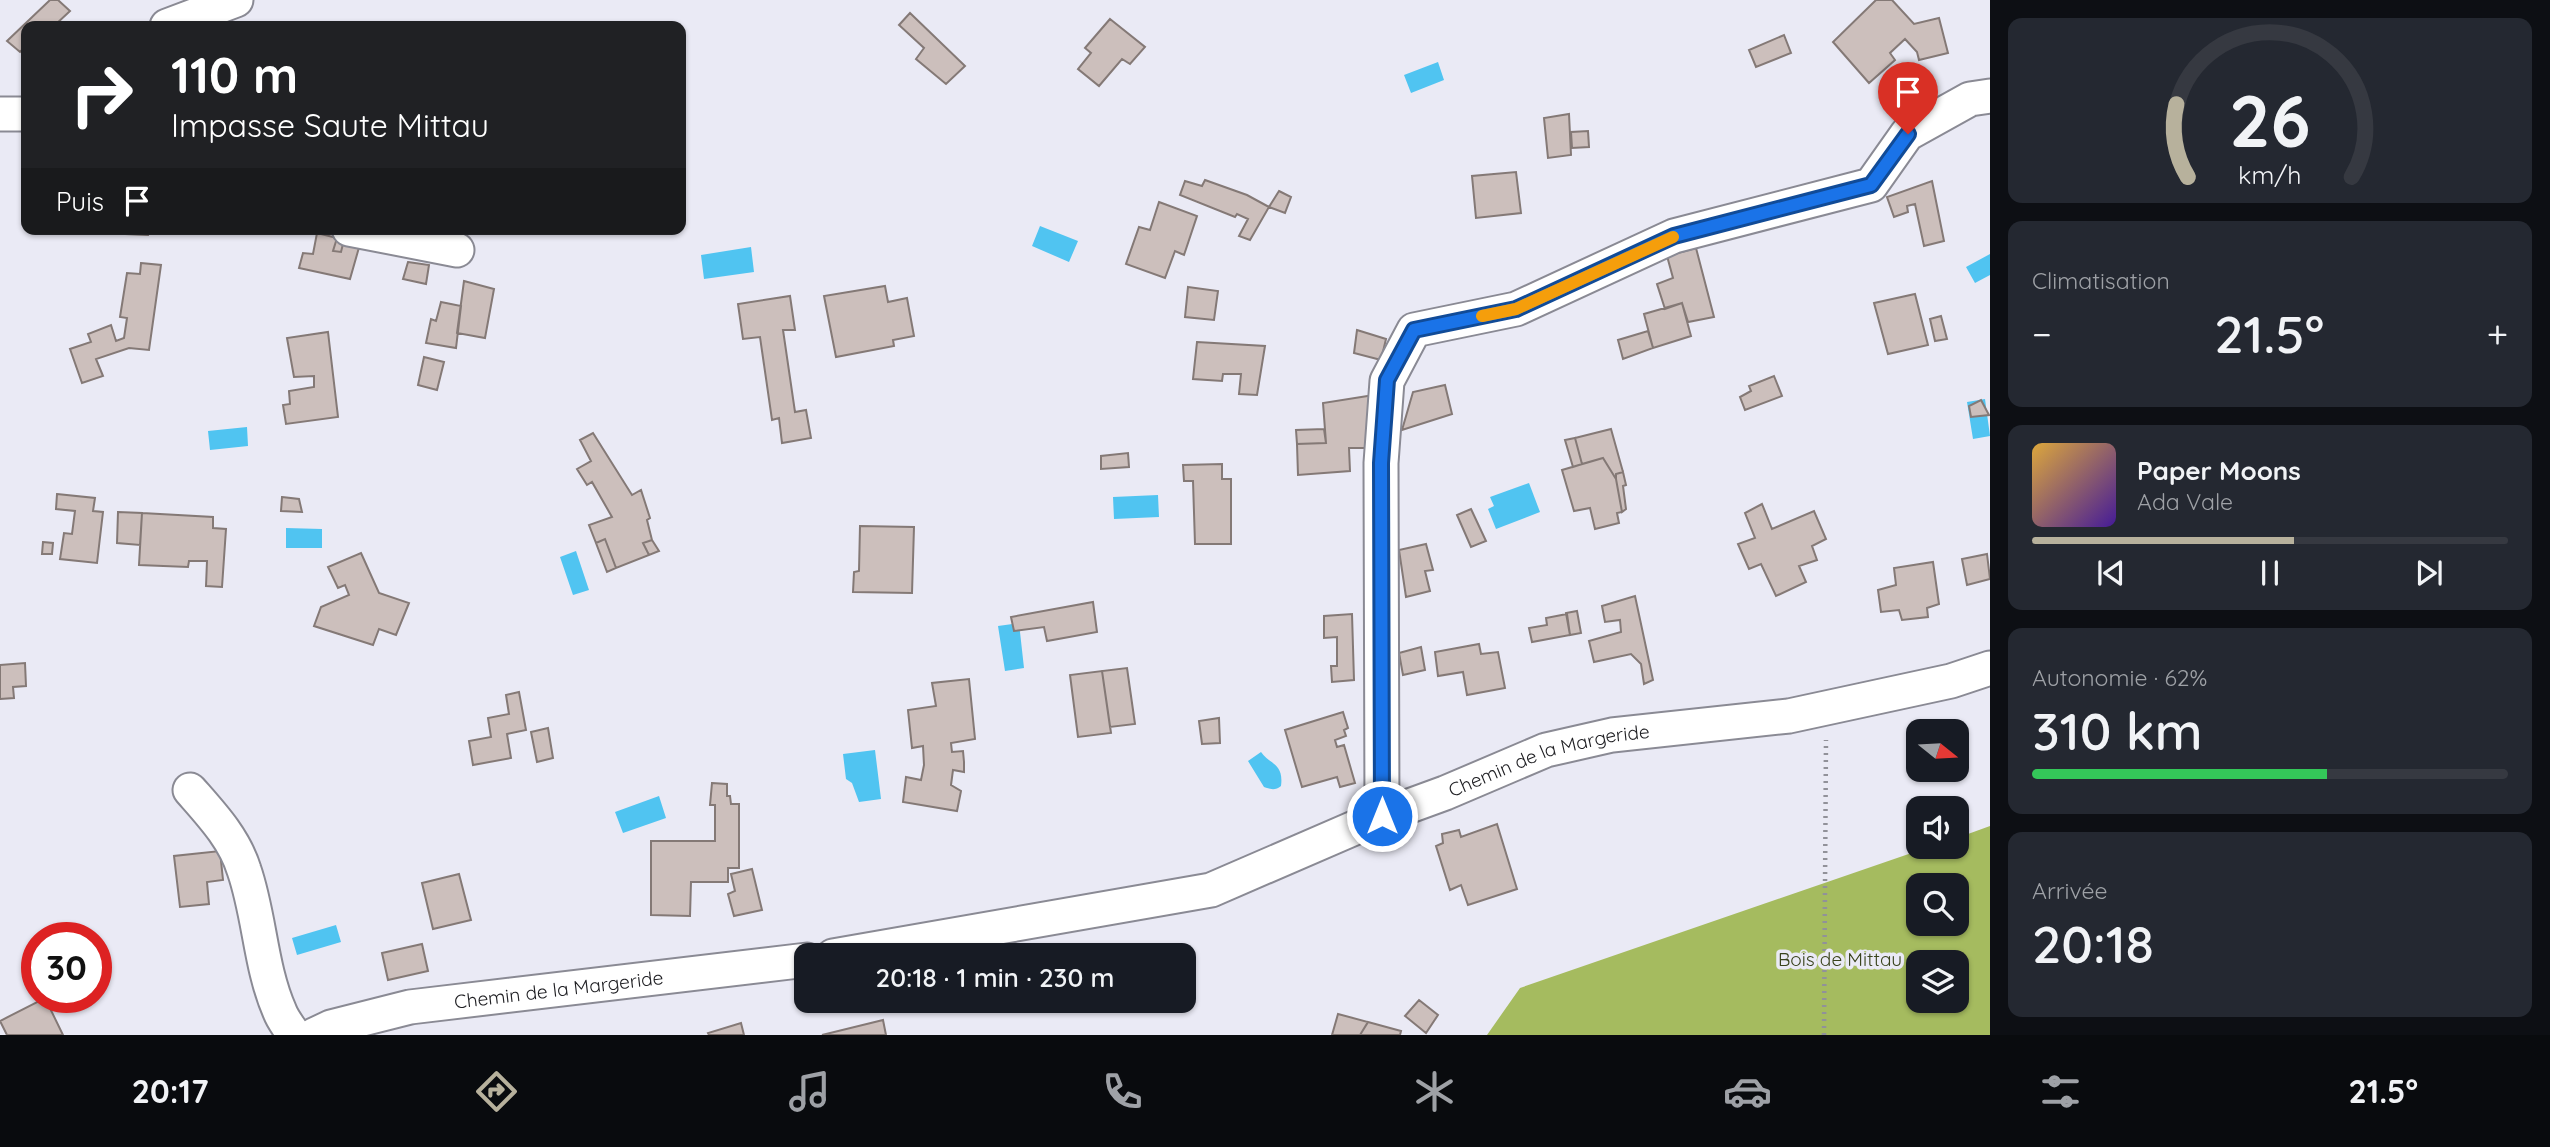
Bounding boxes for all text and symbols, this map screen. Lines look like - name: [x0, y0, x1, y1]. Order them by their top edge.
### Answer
- text: 110 m: [171, 44, 298, 105]
- icon: right: [56, 49, 147, 140]
- pin: [1878, 62, 1938, 134]
- icon: arrive: [1889, 73, 1927, 111]
- text: 26: [2229, 74, 2311, 165]
- text: Impasse Saute Mittau: [171, 105, 489, 145]
- text: km/h: [2238, 159, 2302, 190]
- icon: arrive: [118, 182, 156, 220]
- text: Puis: [56, 185, 104, 218]
- text: Climatisation: [2032, 266, 2170, 295]
- text: 21.5°: [2214, 301, 2324, 366]
- text: −: [2032, 310, 2052, 358]
- text: +: [2487, 310, 2508, 358]
- text: Paper Moons: [2137, 454, 2301, 487]
- text: Ada Vale: [2137, 487, 2233, 516]
- icon: previous: [2092, 554, 2130, 592]
- icon: pause: [2251, 554, 2289, 592]
- icon: next: [2410, 554, 2448, 592]
- text: Autonomie · 62%: [2032, 663, 2207, 692]
- text: 310 km: [2032, 698, 2203, 763]
- street label: Chemin de la Margeride: [1445, 719, 1651, 802]
- north arrow: [1906, 719, 1969, 782]
- map controls: [1906, 719, 1969, 1013]
- position arrow: [1345, 779, 1419, 853]
- button: sound: [1906, 796, 1969, 859]
- button: search: [1906, 873, 1969, 936]
- text: Arrivée: [2032, 876, 2108, 905]
- text: 20:18: [2032, 911, 2154, 976]
- speed limit sign: 30: [21, 922, 112, 1013]
- park label: Bois de Mittau: [1778, 947, 1902, 971]
- button: layers: [1906, 950, 1969, 1013]
- text: 20:18 · 1 min · 230 m: [876, 961, 1114, 994]
- street label: Chemin de la Margeride: [453, 965, 664, 1014]
- icon: directions: [472, 1067, 521, 1116]
- icon: music: [785, 1067, 834, 1116]
- icon: phone: [1098, 1067, 1147, 1116]
- icon: climate: [1410, 1067, 1459, 1116]
- icon: car: [1723, 1067, 1772, 1116]
- icon: filters: [2036, 1067, 2085, 1116]
- text: 20:17: [132, 1071, 208, 1111]
- text: 21.5°: [2349, 1071, 2418, 1111]

